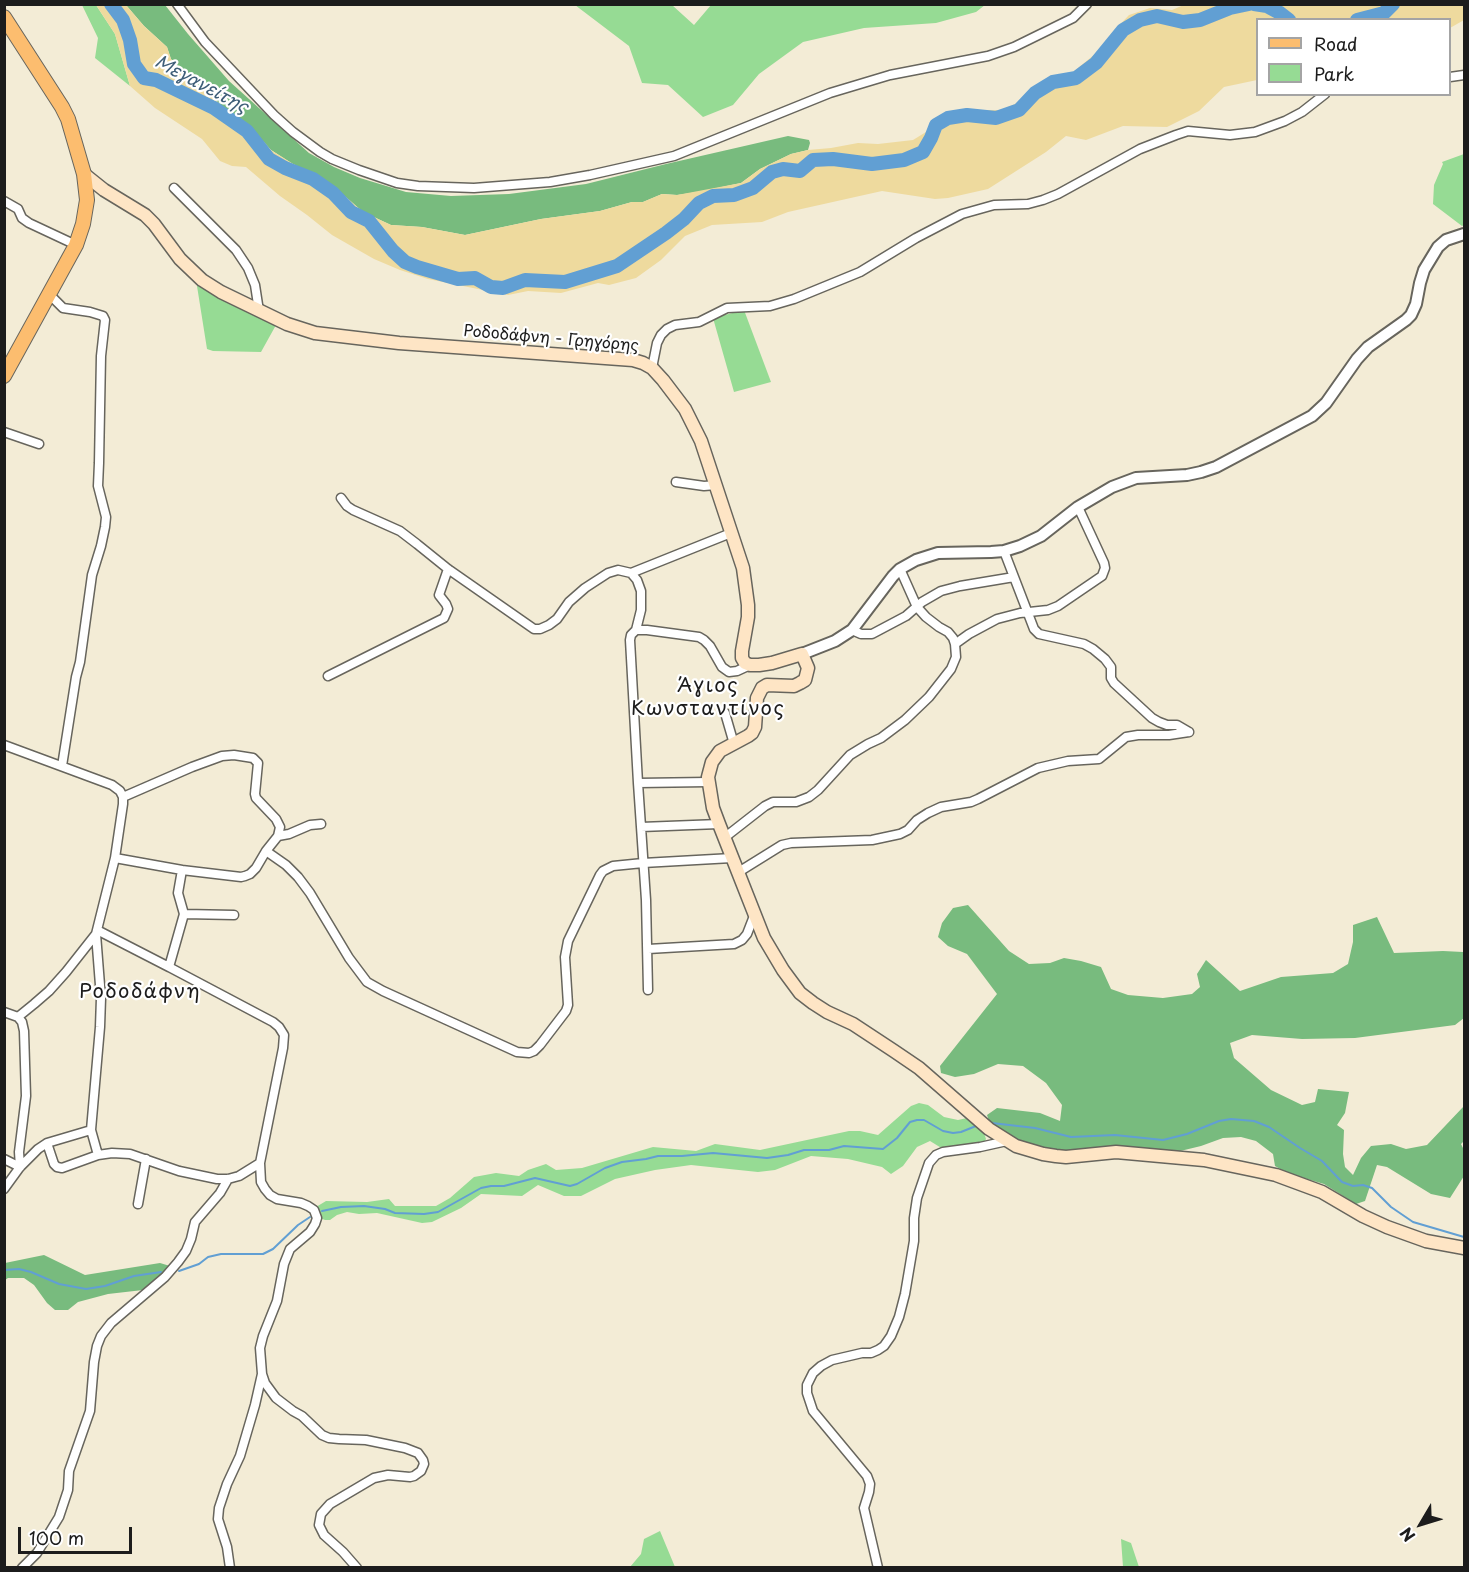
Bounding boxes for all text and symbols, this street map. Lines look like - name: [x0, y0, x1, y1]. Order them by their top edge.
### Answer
- legend: [1256, 18, 1451, 96]
- text: Road: [1314, 30, 1358, 57]
- water label: Μεγανείτης: [151, 51, 251, 119]
- text: Park: [1314, 60, 1354, 87]
- street label: Ροδοδάφνη - Γρηγόρης: [463, 322, 639, 356]
- district label: Άγιος Κωνσταντίνος: [632, 674, 784, 721]
- district label: Ροδοδάφνη: [79, 980, 201, 1004]
- north arrow: [1391, 1494, 1451, 1554]
- scale bar: [21, 1515, 135, 1553]
- text: N: [1393, 1523, 1420, 1547]
- text: 100 m: [29, 1524, 84, 1551]

